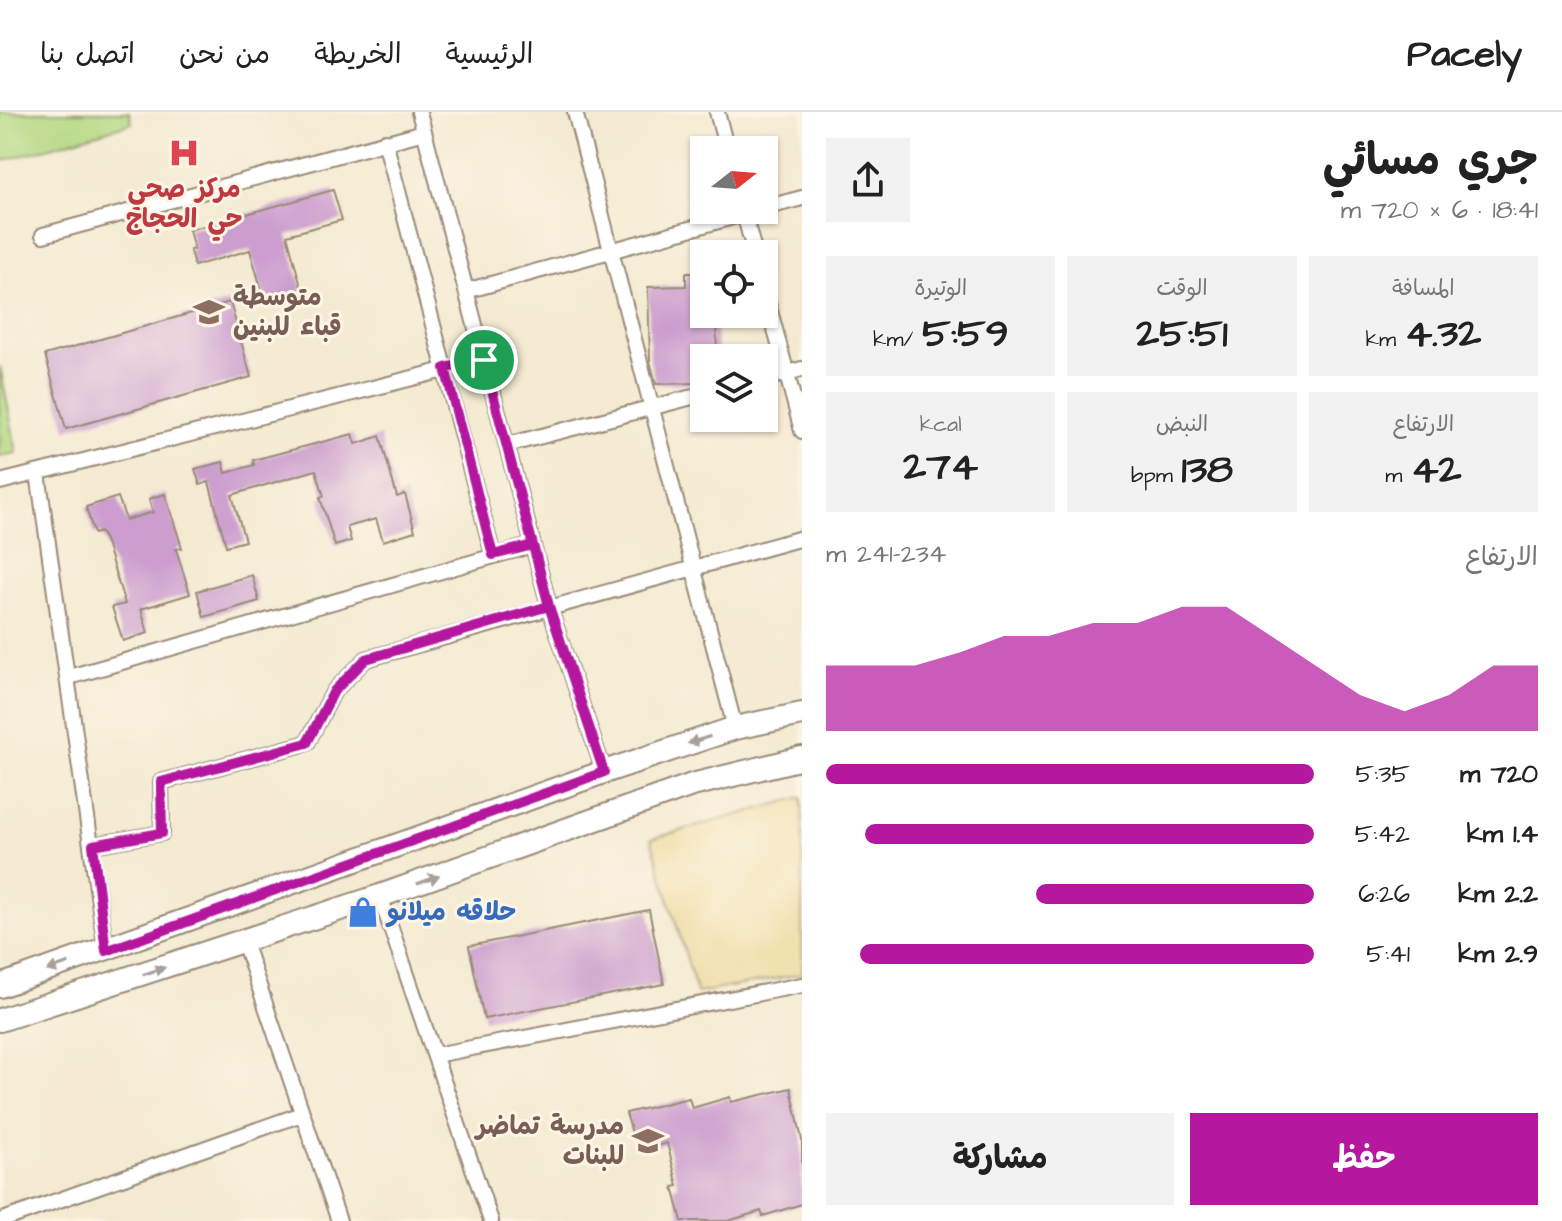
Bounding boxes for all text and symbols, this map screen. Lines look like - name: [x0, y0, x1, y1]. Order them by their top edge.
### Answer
- text: Pacely: [1407, 29, 1522, 81]
- text: اتصل بنا: [40, 35, 135, 74]
- text: من نحن: [179, 35, 270, 74]
- text: الخريطة: [314, 35, 402, 74]
- text: الرئيسية: [446, 35, 533, 74]
- text: جري مسائي: [1323, 131, 1538, 192]
- hospital icon: مركز صحي حي الحجاج: [167, 136, 201, 170]
- north arrow: [690, 136, 778, 224]
- map controls: [690, 136, 778, 432]
- button: share: [826, 138, 910, 222]
- place label: مركز صحي حي الحجاج: [125, 171, 243, 242]
- text: 18:41 · 6 × 720 m: [1341, 192, 1538, 228]
- button: locate: [690, 240, 778, 328]
- text: الوتيرة: [914, 273, 967, 304]
- text: الوقت: [1156, 273, 1208, 304]
- text: المسافة: [1392, 273, 1455, 304]
- place label: متوسطة قباء للبنين: [233, 279, 342, 345]
- school or university icon: متوسطة قباء للبنين: [192, 295, 226, 329]
- text: 5:59: [922, 307, 1008, 362]
- text: 25:51: [1136, 307, 1228, 362]
- text: 4.32: [1405, 307, 1481, 362]
- text: /km: [873, 324, 922, 355]
- text: km: [1366, 324, 1405, 355]
- pin: [450, 326, 518, 394]
- icon: arrive: [462, 338, 506, 382]
- button: layers: [690, 344, 778, 432]
- text: kcal: [920, 409, 962, 440]
- text: النبض: [1156, 409, 1208, 440]
- text: الارتفاع: [1392, 409, 1454, 440]
- text: 274: [903, 440, 978, 495]
- text: 138: [1182, 443, 1233, 498]
- text: 42: [1411, 443, 1461, 498]
- text: bpm: [1131, 460, 1182, 491]
- text: m: [1385, 460, 1411, 491]
- text: 234–241 m: [826, 536, 946, 572]
- text: الارتفاع: [1465, 539, 1538, 575]
- one-way arrow: [687, 735, 711, 747]
- text: 5:35: [1356, 756, 1410, 792]
- text: 720 m: [1460, 756, 1538, 792]
- text: 5:42: [1355, 816, 1410, 852]
- text: 1.4 km: [1467, 816, 1538, 852]
- one-way arrow: [416, 873, 440, 885]
- text: 6:26: [1358, 876, 1410, 912]
- text: 2.2 km: [1458, 876, 1538, 912]
- place label: حلاقه ميلانو: [385, 894, 516, 930]
- shop icon: حلاقه ميلانو: [346, 895, 380, 929]
- text: 5:41: [1366, 936, 1410, 972]
- text: 2.9 km: [1458, 936, 1538, 972]
- one-way arrow: [46, 961, 70, 973]
- one-way arrow: [143, 964, 167, 976]
- place label: مدرسة تماضر للبنات: [473, 1108, 624, 1174]
- button: مشاركة: [826, 1113, 1174, 1205]
- button: حفظ: [1190, 1113, 1538, 1205]
- school or university icon: مدرسة تماضر للبنات: [631, 1124, 665, 1158]

